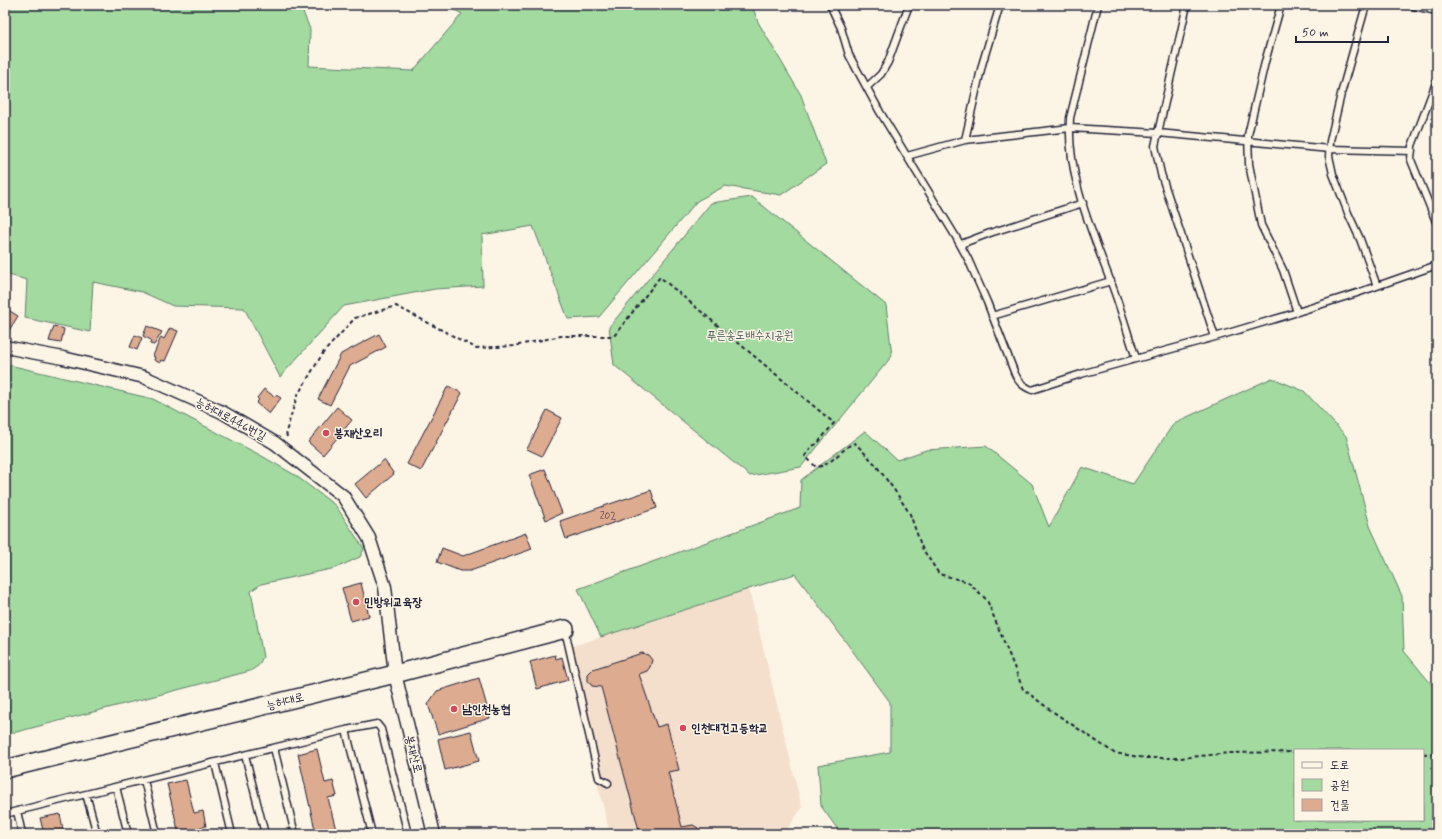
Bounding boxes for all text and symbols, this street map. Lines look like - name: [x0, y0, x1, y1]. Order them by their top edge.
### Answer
- scale bar: [1296, 18, 1388, 44]
- text: 50 m: [1302, 25, 1329, 41]
- park label: 푸른송도배수지공원: [707, 328, 793, 344]
- street label: 능허대로446번길: [192, 394, 269, 445]
- place label: 봉재산오리: [334, 426, 382, 442]
- marker: 봉재산오리: [321, 428, 331, 438]
- house number: 202: [600, 510, 616, 523]
- place label: 민방위교육장: [364, 595, 422, 611]
- marker: 민방위교육장: [351, 597, 361, 607]
- street label: 능허대로: [265, 690, 306, 714]
- place label: 남인천농협: [462, 702, 511, 718]
- marker: 남인천농협: [449, 704, 459, 714]
- place label: 인천대건고등학교: [691, 721, 768, 737]
- marker: 인천대건고등학교: [678, 723, 688, 733]
- street label: 봉재산로: [401, 734, 425, 775]
- legend: [1294, 749, 1424, 821]
- text: 도로: [1330, 758, 1349, 774]
- text: 공원: [1330, 778, 1349, 794]
- text: 건물: [1330, 798, 1350, 814]

